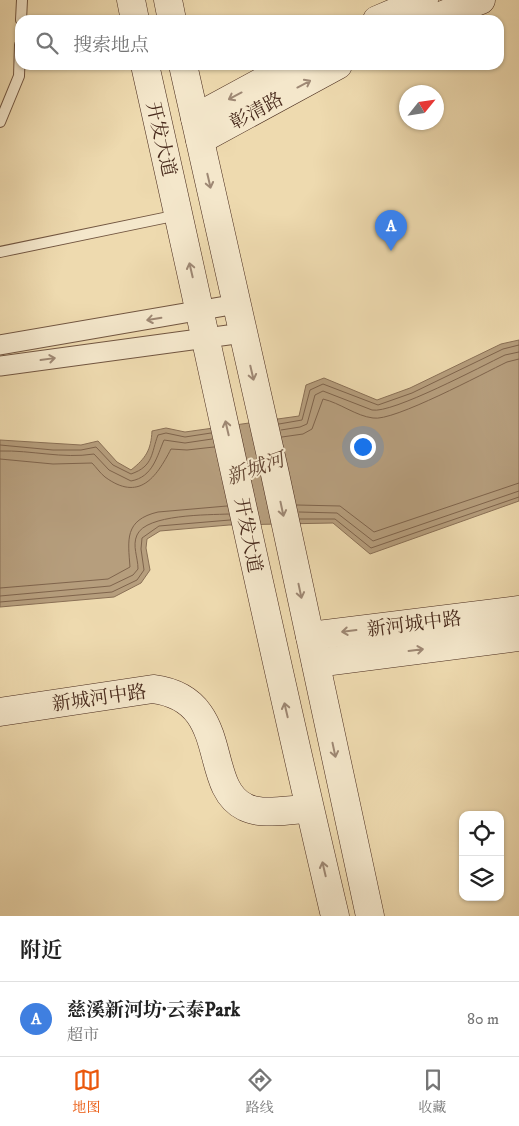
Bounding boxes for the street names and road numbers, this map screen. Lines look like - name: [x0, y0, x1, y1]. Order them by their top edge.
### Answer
- street label: 彰清路: [226, 88, 287, 135]
- street label: 开发大道: [141, 100, 180, 179]
- street label: 开发大道: [229, 496, 266, 575]
- street label: 新河城中路: [366, 607, 463, 642]
- street label: 新城河中路: [51, 680, 148, 716]

